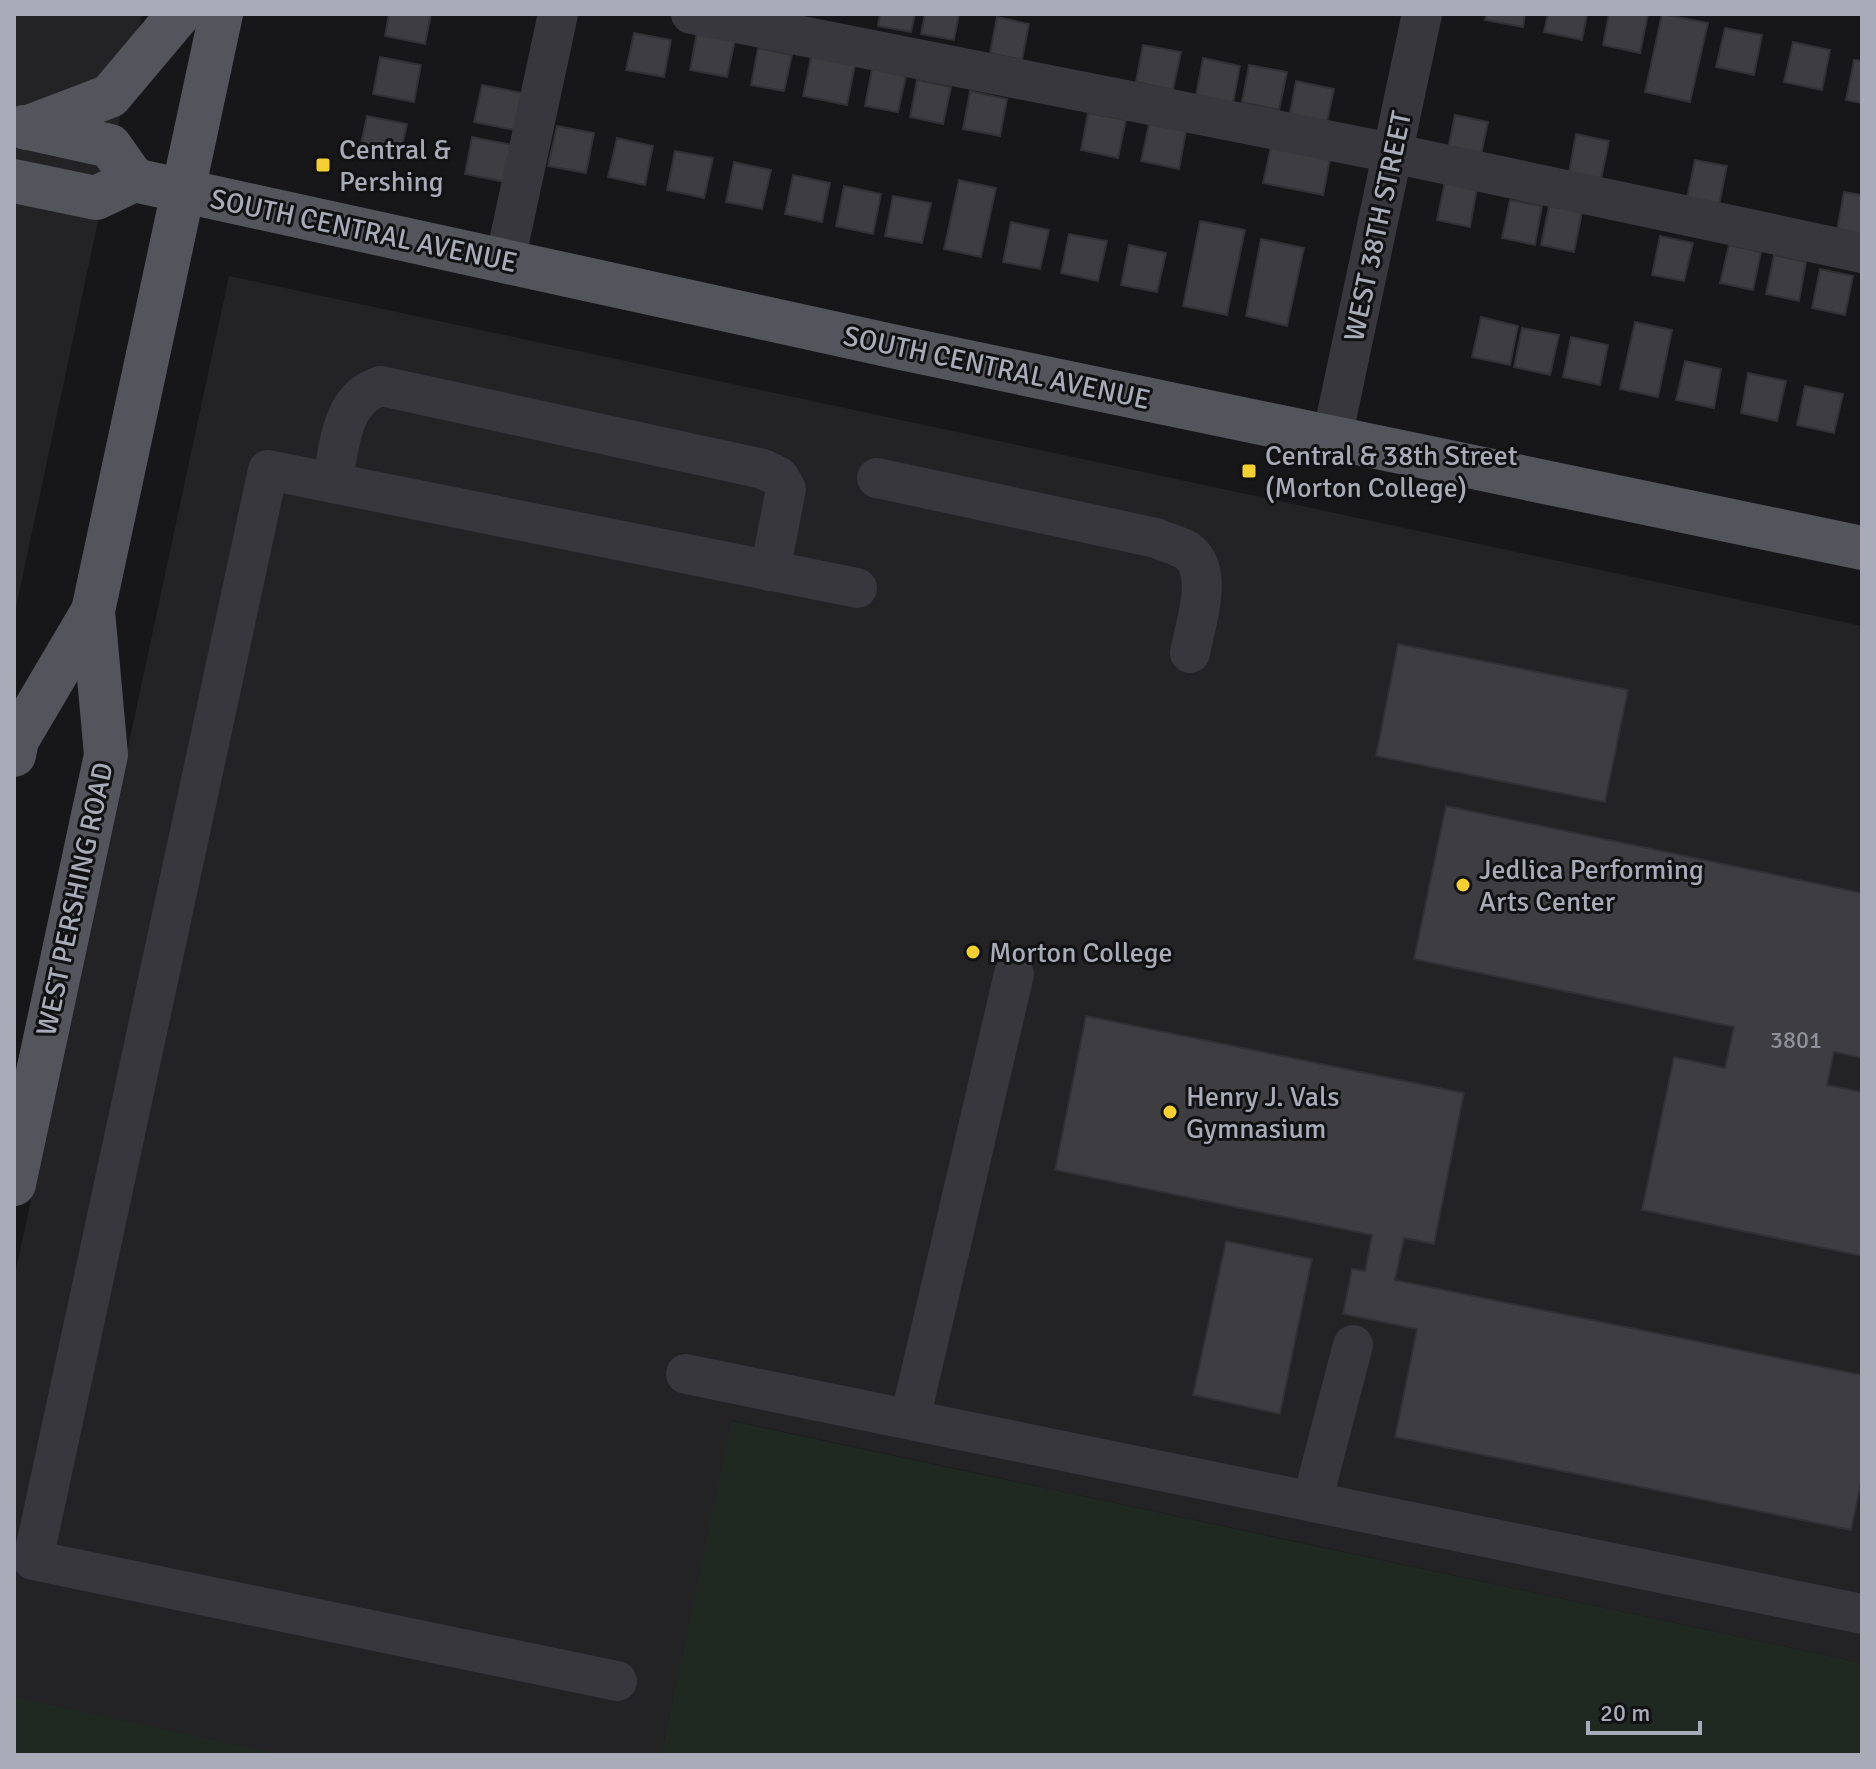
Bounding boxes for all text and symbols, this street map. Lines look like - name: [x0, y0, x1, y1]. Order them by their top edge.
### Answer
- street label: WEST 38TH STREET: [1337, 108, 1419, 344]
- place label: Central & Pershing: [339, 133, 451, 199]
- marker: Central & Pershing: [314, 156, 332, 174]
- street label: SOUTH CENTRAL AVENUE: [207, 182, 520, 280]
- street label: SOUTH CENTRAL AVENUE: [840, 319, 1153, 417]
- place label: Central & 38th Street (Morton College): [1265, 439, 1518, 505]
- marker: Central & 38th Street (Morton College): [1240, 462, 1258, 480]
- street label: WEST PERSHING ROAD: [29, 759, 121, 1039]
- place label: Jedlica Performing Arts Center: [1479, 853, 1704, 919]
- marker: Jedlica Performing Arts Center: [1454, 876, 1472, 894]
- place label: Morton College: [989, 936, 1173, 970]
- marker: Morton College: [964, 943, 982, 961]
- house number: 3801: [1770, 1025, 1822, 1055]
- place label: Henry J. Vals Gymnasium: [1186, 1080, 1339, 1146]
- marker: Henry J. Vals Gymnasium: [1161, 1103, 1179, 1121]
- scale bar: [1588, 1685, 1700, 1735]
- text: 20 m: [1600, 1698, 1650, 1728]

